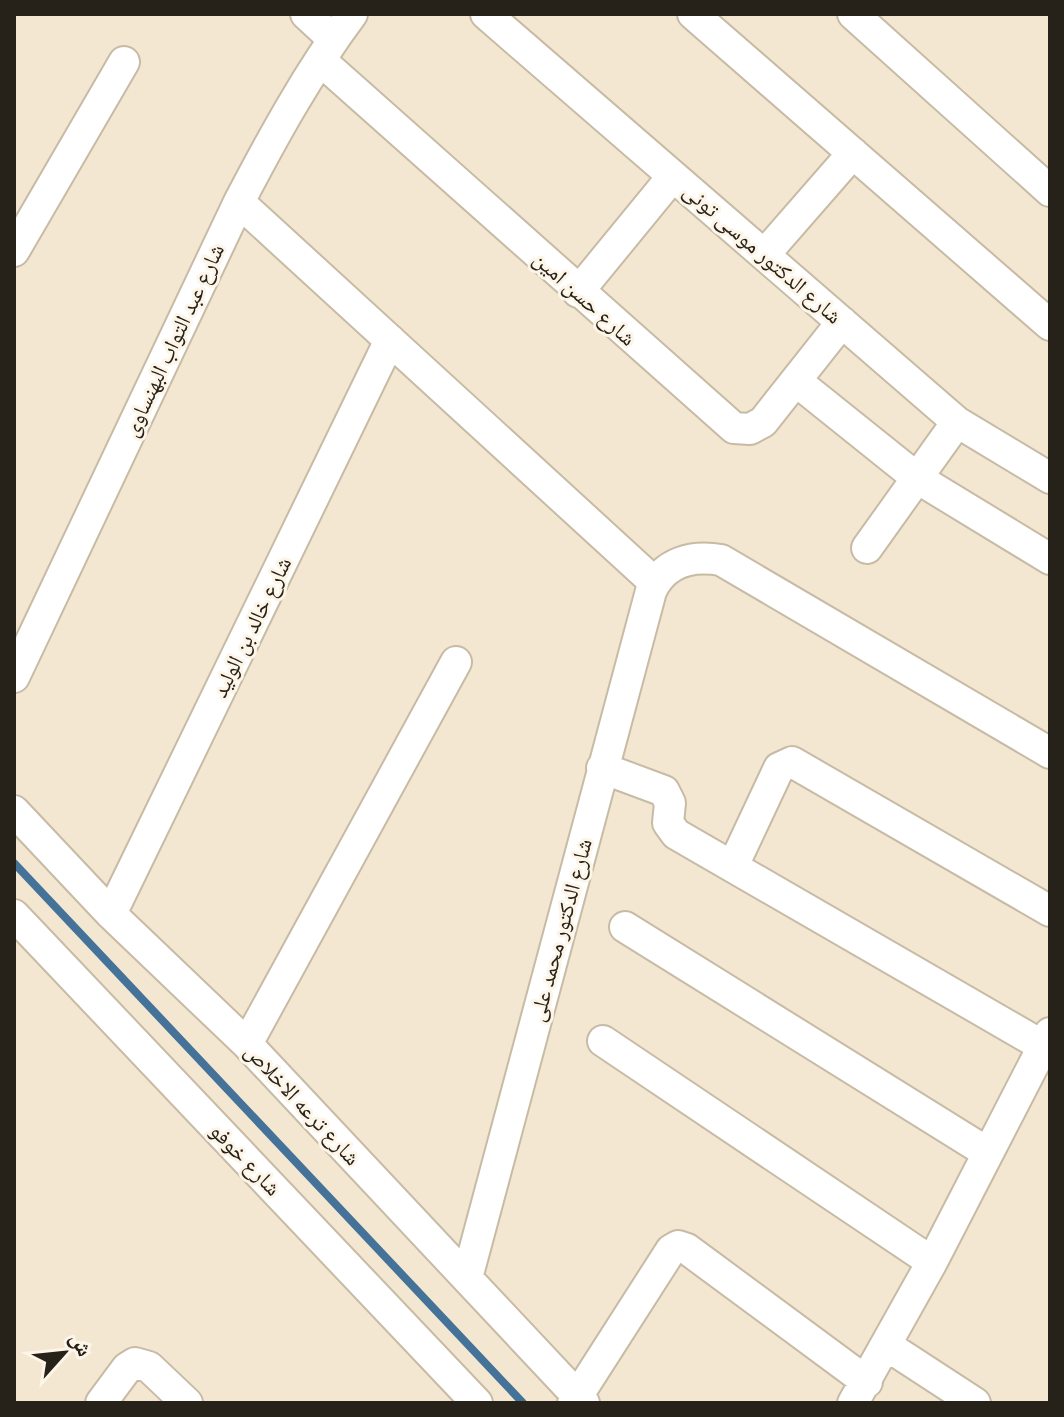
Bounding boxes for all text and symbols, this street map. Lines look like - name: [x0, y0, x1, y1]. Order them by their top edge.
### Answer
- street label: شارع الدكتور موسى تونى: [676, 174, 850, 332]
- street label: شارع عبد التواب البهنساوى: [113, 238, 233, 442]
- street label: شارع حسن امين: [526, 242, 644, 354]
- street label: شارع خالد بن الوليد: [202, 551, 300, 703]
- street label: شارع الدكتور محمد على: [519, 835, 601, 1025]
- street label: شارع ترعه الاخلاص: [237, 1035, 369, 1173]
- street label: شارع خوفو: [202, 1115, 290, 1203]
- north arrow: [24, 1313, 104, 1393]
- text: ش: [61, 1326, 102, 1362]

